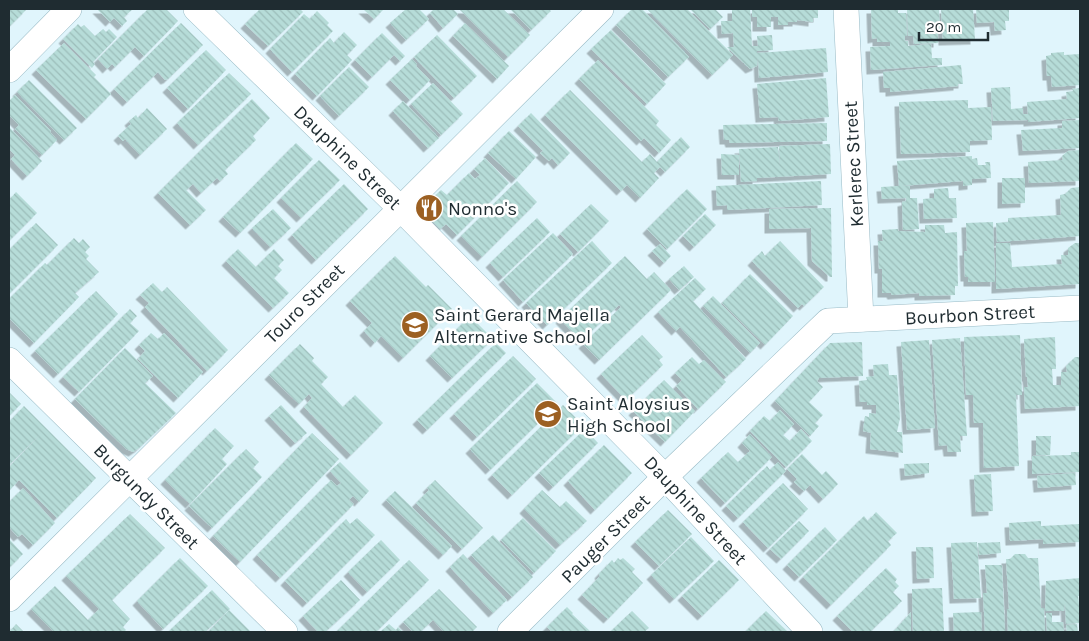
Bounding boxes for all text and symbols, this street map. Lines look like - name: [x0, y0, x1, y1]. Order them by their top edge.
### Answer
- scale bar: [919, 10, 988, 42]
- text: 20 m: [926, 18, 961, 36]
- street label: Kerlerec Street: [840, 100, 868, 228]
- street label: Dauphine Street: [289, 101, 406, 214]
- restaurant icon: Nonno's: [414, 193, 444, 223]
- place label: Nonno's: [448, 198, 517, 220]
- street label: Touro Street: [260, 259, 349, 348]
- street label: Bourbon Street: [904, 301, 1036, 329]
- place label: Saint Gerard Majella Alternative School: [434, 304, 610, 348]
- school or university icon: Saint Gerard Majella Alternative School: [400, 310, 430, 340]
- place label: Saint Aloysius High School: [567, 393, 690, 437]
- school or university icon: Saint Aloysius High School: [533, 399, 563, 429]
- street label: Burgundy Street: [89, 439, 204, 554]
- street label: Dauphine Street: [639, 452, 751, 570]
- street label: Pauger Street: [557, 490, 655, 588]

